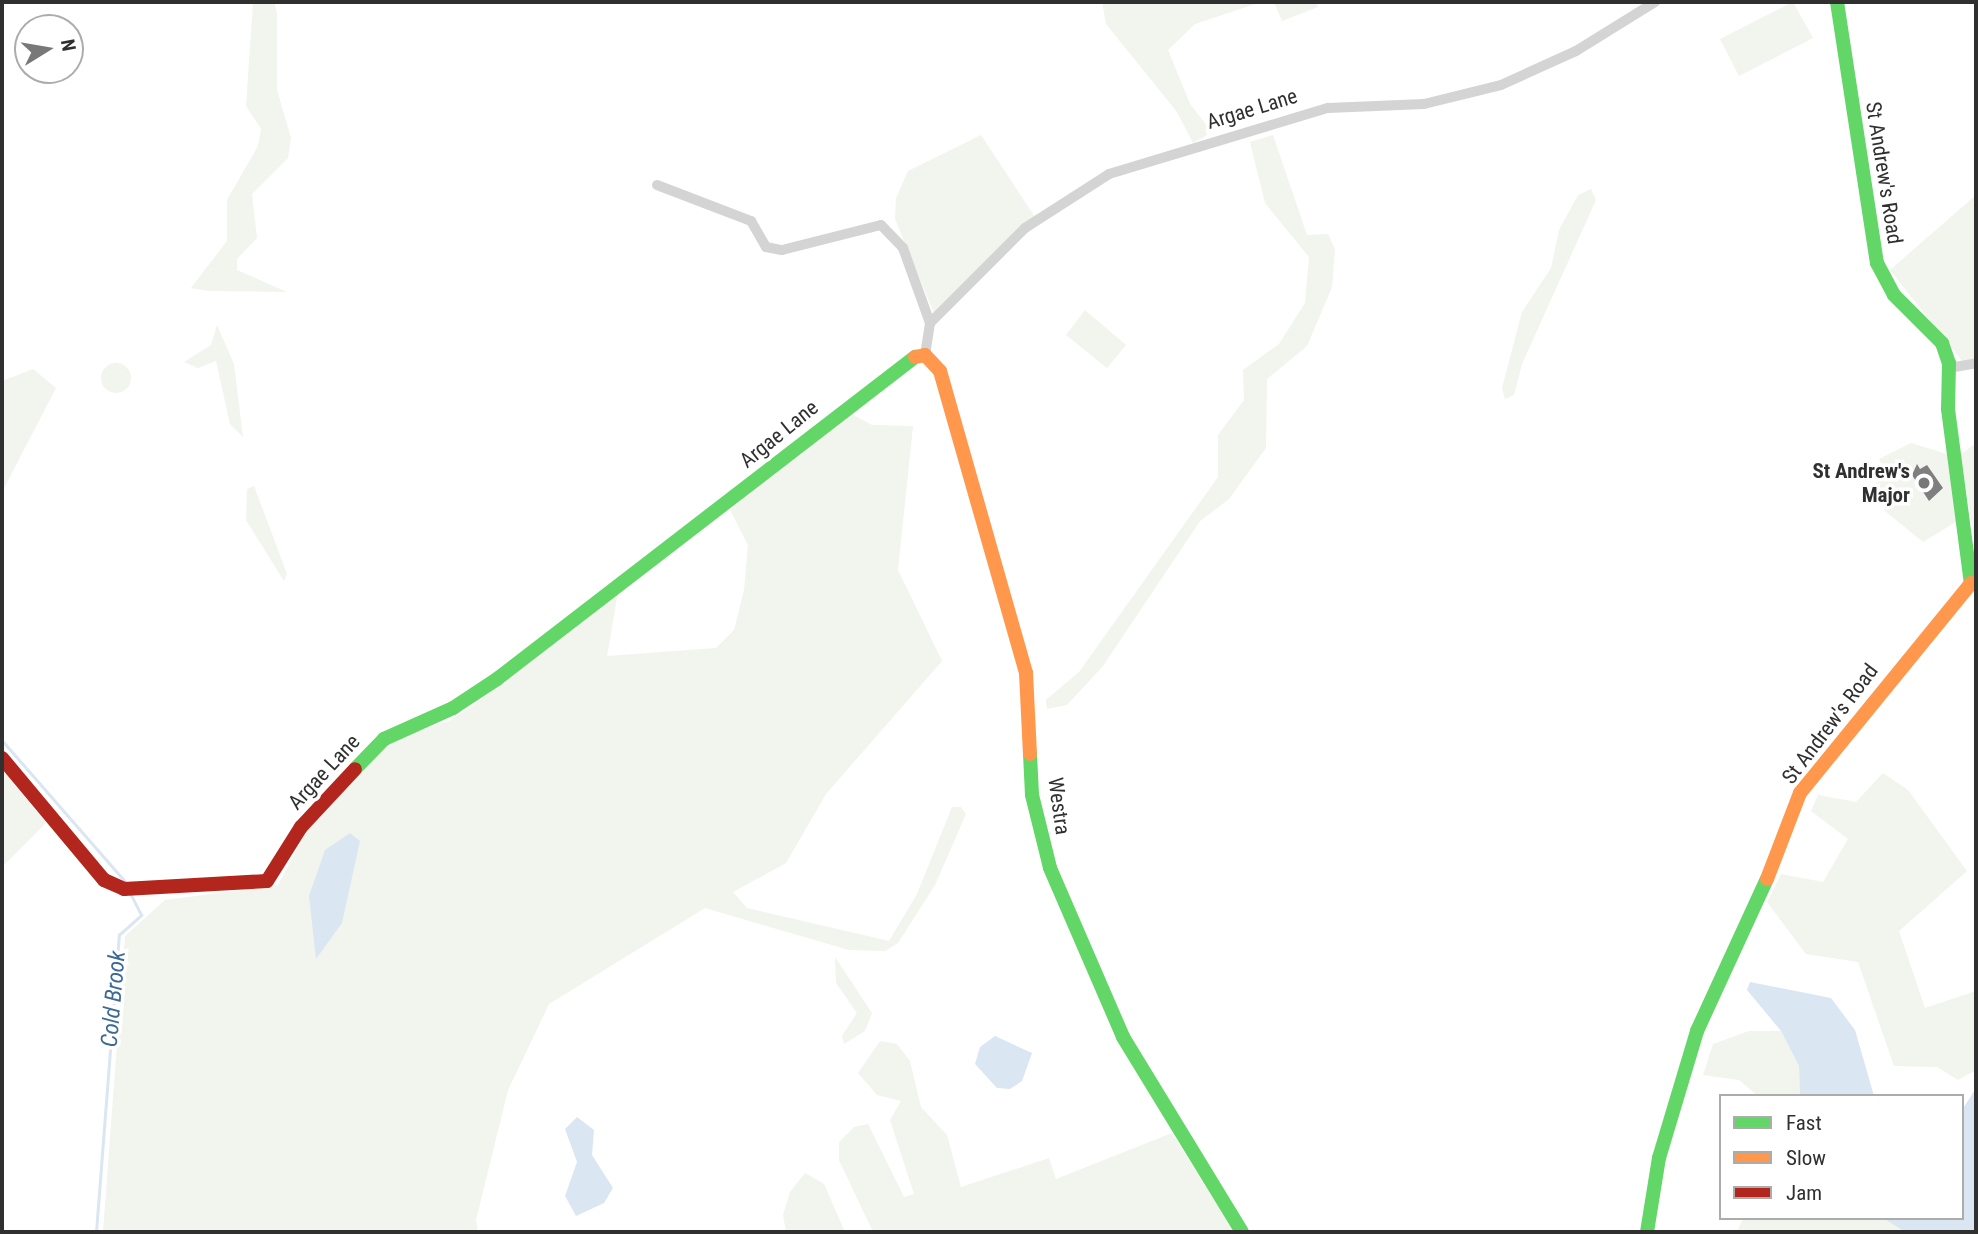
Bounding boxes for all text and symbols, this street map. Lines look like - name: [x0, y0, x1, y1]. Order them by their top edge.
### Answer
- north arrow: [14, 14, 84, 84]
- text: N: [56, 37, 81, 53]
- street label: Argae Lane: [1204, 83, 1300, 135]
- street label: St Andrew's Road: [1860, 100, 1908, 246]
- street label: Argae Lane: [735, 395, 823, 473]
- place label: St Andrew's Major: [1812, 458, 1910, 508]
- marker: St Andrew's Major: [1916, 475, 1932, 491]
- street label: St Andrew's Road: [1777, 659, 1883, 789]
- street label: Argae Lane: [283, 729, 365, 815]
- street label: Westra: [1043, 776, 1075, 836]
- water label: Cold Brook: [96, 950, 132, 1048]
- legend: [1719, 1094, 1964, 1220]
- text: Fast: [1786, 1111, 1822, 1135]
- text: Slow: [1786, 1146, 1826, 1170]
- text: Jam: [1786, 1181, 1822, 1205]

